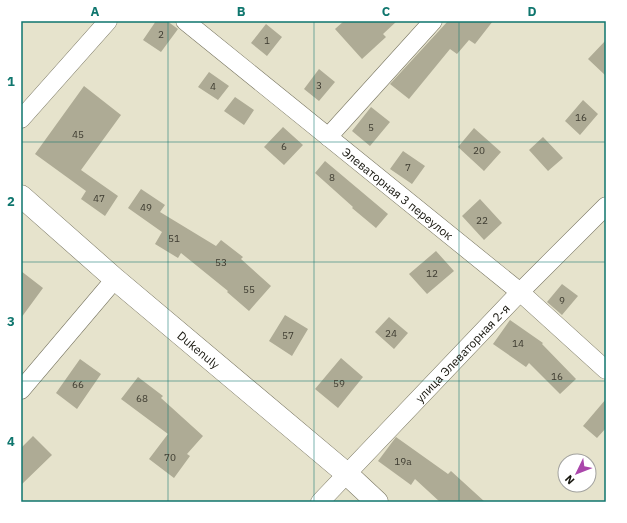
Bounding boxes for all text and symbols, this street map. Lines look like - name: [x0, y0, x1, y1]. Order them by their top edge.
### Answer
- text: A: [91, 3, 100, 20]
- text: B: [237, 3, 246, 20]
- text: C: [382, 3, 391, 20]
- text: D: [527, 3, 537, 20]
- house number: 2: [158, 28, 164, 41]
- house number: 1: [264, 34, 270, 47]
- text: 1: [7, 73, 15, 90]
- house number: 3: [316, 79, 322, 92]
- house number: 4: [210, 80, 216, 93]
- house number: 16: [575, 111, 587, 124]
- house number: 5: [368, 121, 374, 134]
- house number: 45: [72, 128, 84, 141]
- house number: 6: [281, 140, 287, 153]
- street label: Элеваторная 3 переулок: [339, 144, 457, 243]
- house number: 20: [473, 144, 485, 157]
- house number: 7: [405, 161, 411, 174]
- house number: 8: [329, 171, 335, 184]
- house number: 47: [93, 192, 105, 205]
- text: 2: [7, 193, 15, 210]
- house number: 49: [140, 201, 152, 214]
- house number: 22: [476, 214, 488, 227]
- house number: 51: [168, 232, 180, 245]
- house number: 53: [215, 256, 227, 269]
- house number: 12: [426, 267, 438, 280]
- house number: 55: [243, 283, 255, 296]
- house number: 9: [559, 294, 565, 307]
- street label: улица Элеваторная 2-я: [412, 301, 512, 405]
- text: 3: [7, 313, 15, 330]
- house number: 24: [385, 327, 397, 340]
- street label: Dukenuly: [175, 328, 223, 371]
- house number: 57: [282, 329, 294, 342]
- house number: 14: [512, 337, 524, 350]
- house number: 16: [551, 370, 563, 383]
- house number: 59: [333, 377, 345, 390]
- house number: 66: [72, 378, 84, 391]
- house number: 68: [136, 392, 148, 405]
- text: 4: [7, 433, 15, 450]
- house number: 70: [164, 451, 176, 464]
- north arrow: [557, 453, 597, 493]
- house number: 19а: [394, 455, 412, 468]
- text: N: [562, 472, 578, 488]

